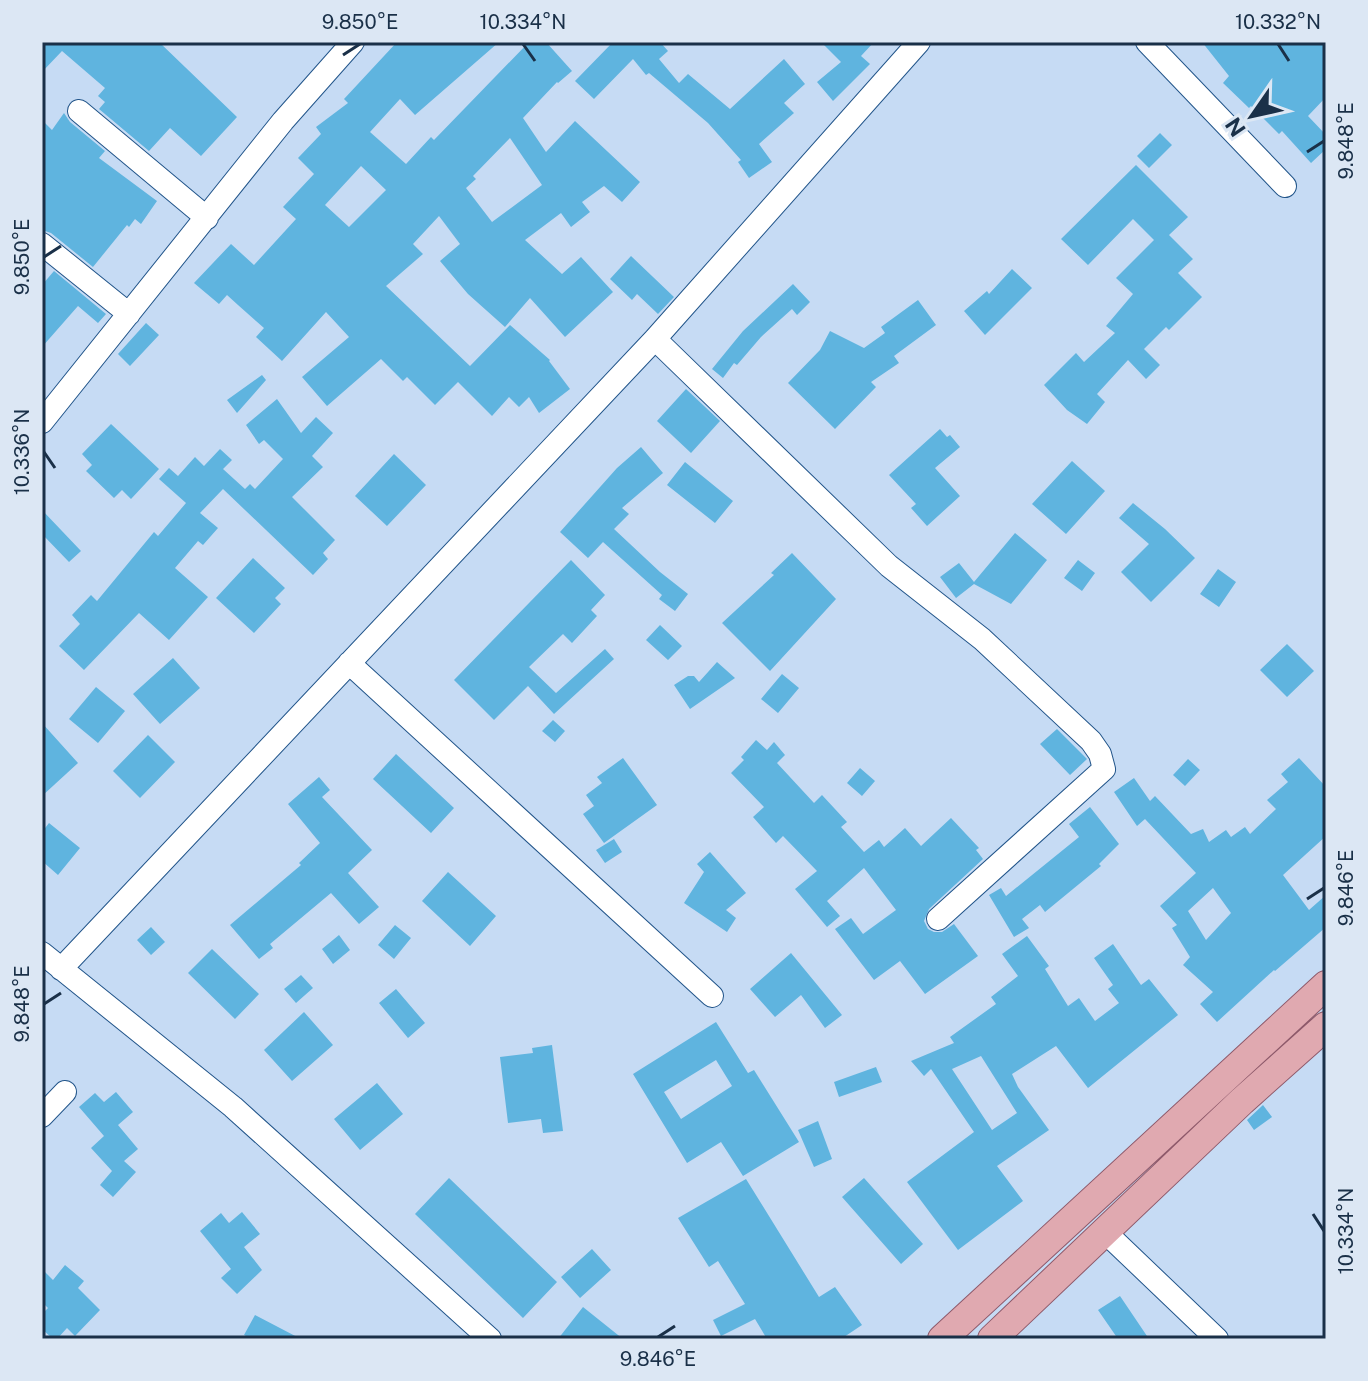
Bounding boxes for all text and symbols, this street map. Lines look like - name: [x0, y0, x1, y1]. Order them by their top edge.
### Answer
- text: 9.850°E: [322, 10, 398, 34]
- text: 10.334°N: [480, 10, 566, 34]
- text: 10.332°N: [1235, 10, 1321, 34]
- north arrow: [1212, 76, 1292, 156]
- text: 9.848°E: [1334, 102, 1358, 180]
- text: N: [1220, 113, 1251, 142]
- text: 9.850°E: [10, 219, 34, 295]
- text: 10.336°N: [10, 409, 34, 495]
- text: 9.846°E: [1334, 850, 1358, 926]
- text: 9.848°E: [10, 965, 34, 1043]
- text: 10.334°N: [1334, 1188, 1358, 1274]
- text: 9.846°E: [620, 1347, 696, 1371]

